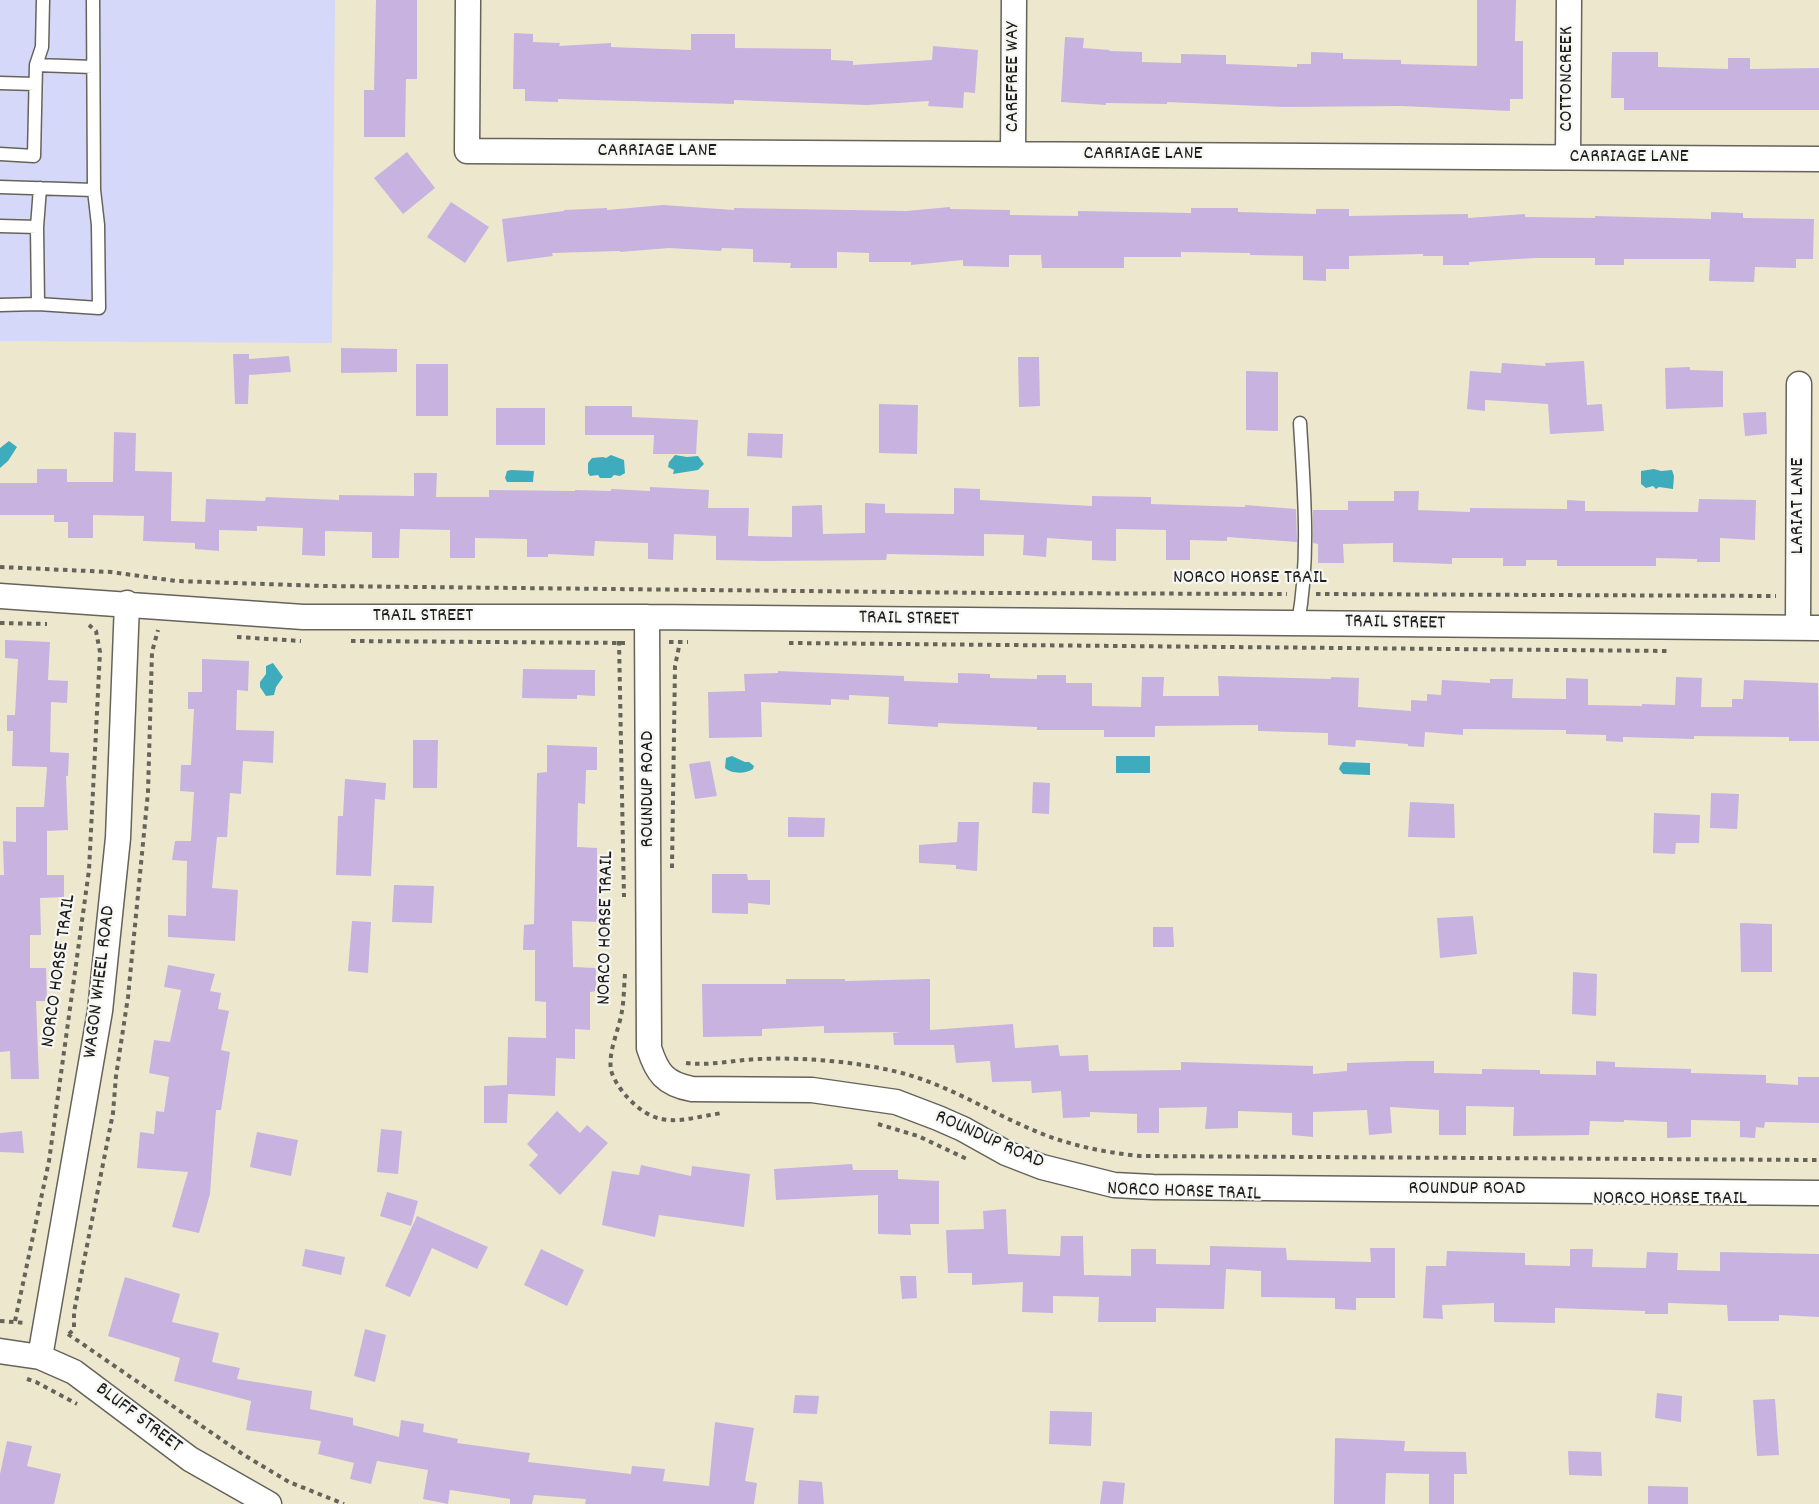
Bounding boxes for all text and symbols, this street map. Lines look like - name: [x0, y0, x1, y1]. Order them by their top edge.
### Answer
- street label: CAREFREE WAY: [1002, 22, 1026, 132]
- street label: COTTONCREEK: [1556, 26, 1580, 132]
- street label: CARRIAGE LANE: [597, 140, 717, 164]
- street label: CARRIAGE LANE: [1083, 143, 1203, 167]
- street label: CARRIAGE LANE: [1569, 146, 1689, 170]
- street label: LARIAT LANE: [1787, 458, 1811, 554]
- street label: NORCO HORSE TRAIL: [1173, 567, 1327, 591]
- street label: TRAIL STREET: [373, 605, 473, 629]
- street label: TRAIL STREET: [859, 607, 959, 633]
- street label: TRAIL STREET: [1345, 611, 1445, 637]
- street label: ROUNDUP ROAD: [637, 731, 661, 847]
- street label: NORCO HORSE TRAIL: [594, 851, 620, 1005]
- street label: NORCO HORSE TRAIL: [37, 893, 83, 1049]
- street label: WAGON WHEEL ROAD: [80, 904, 122, 1060]
- street label: ROUNDUP ROAD: [931, 1106, 1047, 1176]
- street label: NORCO HORSE TRAIL: [1107, 1178, 1261, 1208]
- street label: ROUNDUP ROAD: [1409, 1178, 1525, 1202]
- street label: NORCO HORSE TRAIL: [1593, 1188, 1747, 1212]
- street label: BLUFF STREET: [90, 1379, 186, 1459]

